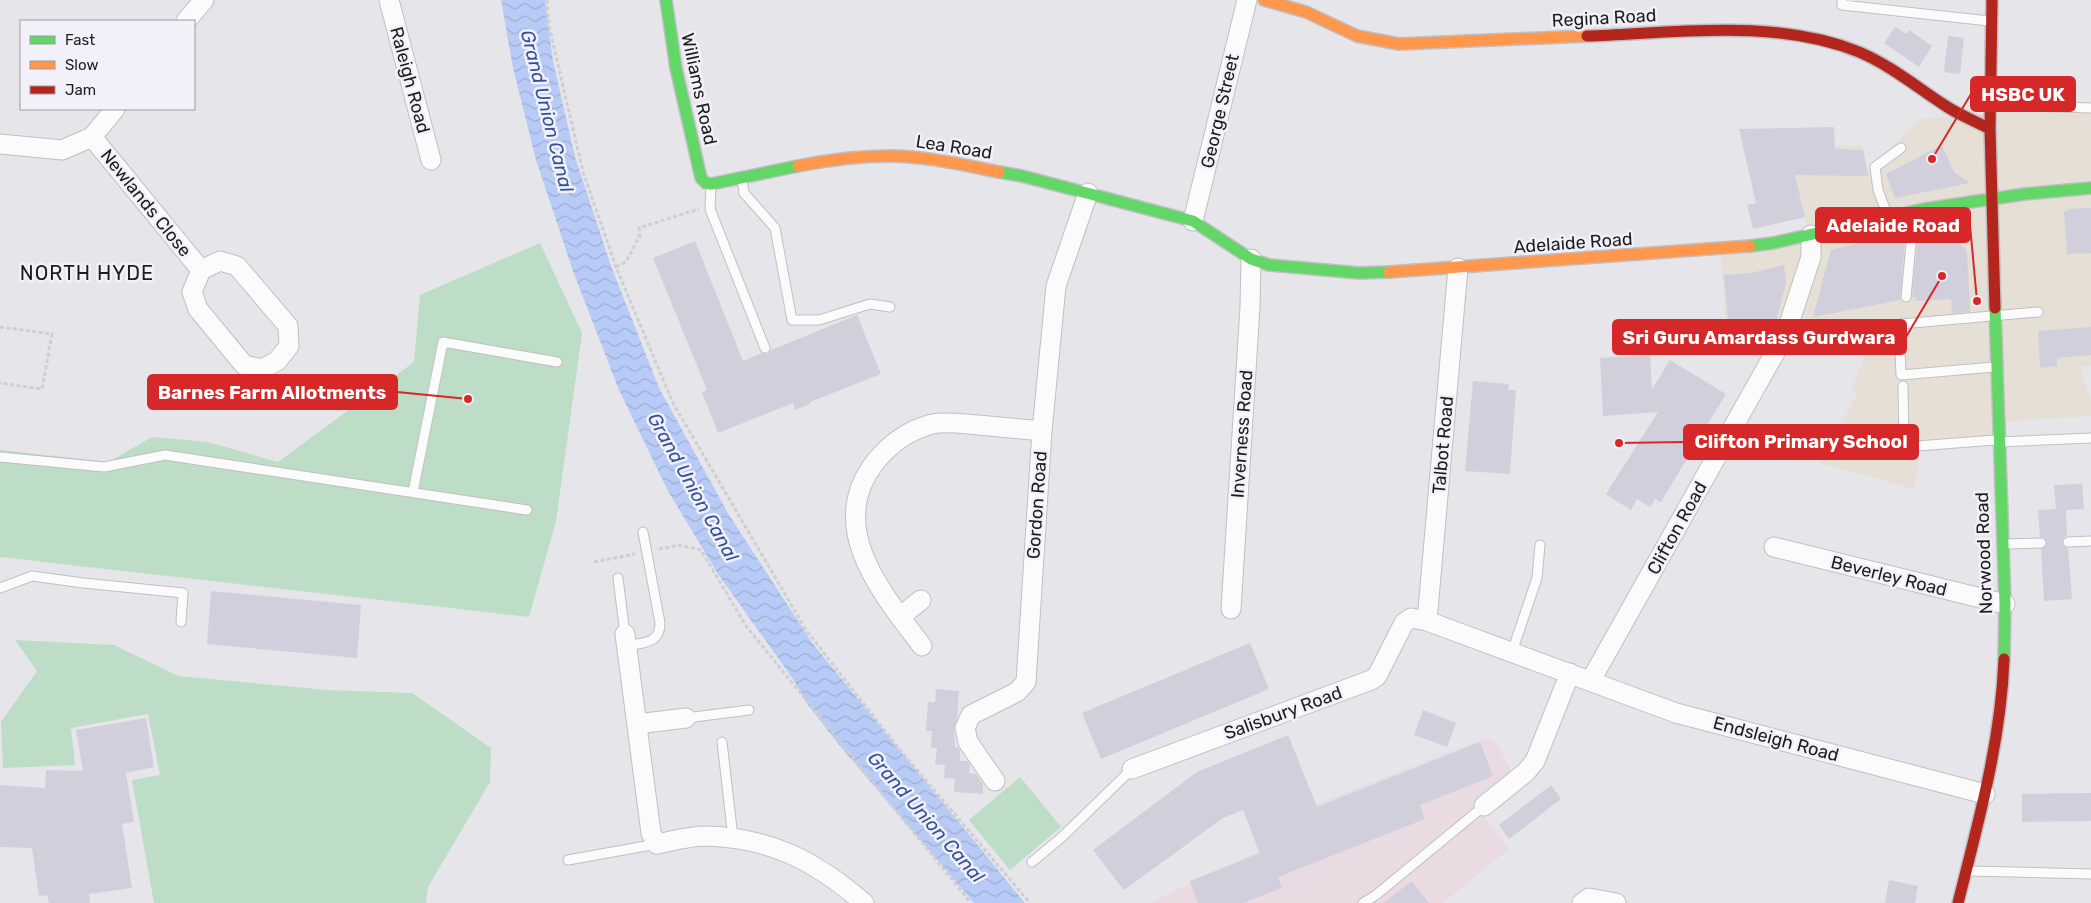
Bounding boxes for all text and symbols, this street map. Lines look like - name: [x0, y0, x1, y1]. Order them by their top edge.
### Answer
- street label: Regina Road: [1551, 4, 1657, 32]
- legend: [20, 20, 195, 110]
- street label: Raleigh Road: [385, 24, 435, 136]
- water label: Grand Union Canal: [516, 27, 578, 195]
- text: Fast: [65, 31, 95, 49]
- street label: Williams Road: [676, 31, 722, 147]
- street label: George Street: [1196, 52, 1244, 170]
- text: Slow: [65, 56, 98, 74]
- callout: HSBC UK: [1971, 77, 2075, 111]
- text: Jam: [65, 81, 96, 99]
- text: HSBC UK: [1981, 83, 2065, 106]
- street label: Lea Road: [914, 130, 994, 164]
- street label: Newlands Close: [96, 145, 196, 261]
- callout: Adelaide Road: [1816, 208, 1970, 242]
- text: Adelaide Road: [1826, 214, 1960, 237]
- street label: Adelaide Road: [1513, 228, 1633, 258]
- district label: NORTH HYDE: [20, 261, 154, 285]
- callout: Sri Guru Amardass Gurdwara: [1613, 320, 1906, 354]
- text: Sri Guru Amardass Gurdwara: [1623, 326, 1895, 349]
- street label: Inverness Road: [1227, 369, 1257, 499]
- callout: Barnes Farm Allotments: [148, 375, 397, 409]
- text: Barnes Farm Allotments: [158, 381, 386, 404]
- street label: Talbot Road: [1428, 395, 1458, 495]
- water label: Grand Union Canal: [643, 409, 744, 566]
- callout: Clifton Primary School: [1684, 425, 1918, 459]
- text: Clifton Primary School: [1694, 430, 1908, 453]
- street label: Gordon Road: [1022, 450, 1052, 560]
- street label: Clifton Road: [1642, 478, 1712, 578]
- street label: Norwood Road: [1971, 491, 1997, 615]
- street label: Beverley Road: [1829, 551, 1949, 601]
- street label: Salisbury Road: [1221, 681, 1345, 745]
- street label: Endsleigh Road: [1711, 712, 1841, 766]
- water label: Grand Union Canal: [863, 747, 990, 888]

